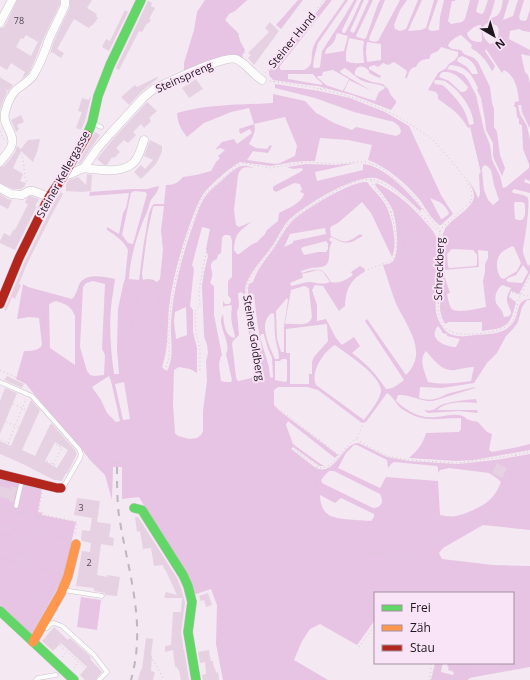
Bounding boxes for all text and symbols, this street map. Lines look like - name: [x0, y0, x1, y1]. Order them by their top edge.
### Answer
- street label: Steiner Hund: [265, 9, 319, 71]
- house number: 78: [14, 14, 24, 27]
- north arrow: [474, 16, 514, 56]
- text: N: [492, 36, 509, 53]
- street label: Steinspreng: [153, 57, 215, 96]
- street label: Steiner Kellergasse: [32, 128, 93, 220]
- street label: Schreckberg: [430, 237, 447, 301]
- street label: Steiner Goldberg: [240, 294, 269, 382]
- house number: 3: [78, 501, 84, 514]
- house number: 2: [86, 556, 92, 569]
- legend: [374, 592, 514, 664]
- text: Frei: [410, 599, 431, 616]
- text: Zäh: [410, 619, 431, 636]
- text: Stau: [410, 639, 435, 656]

